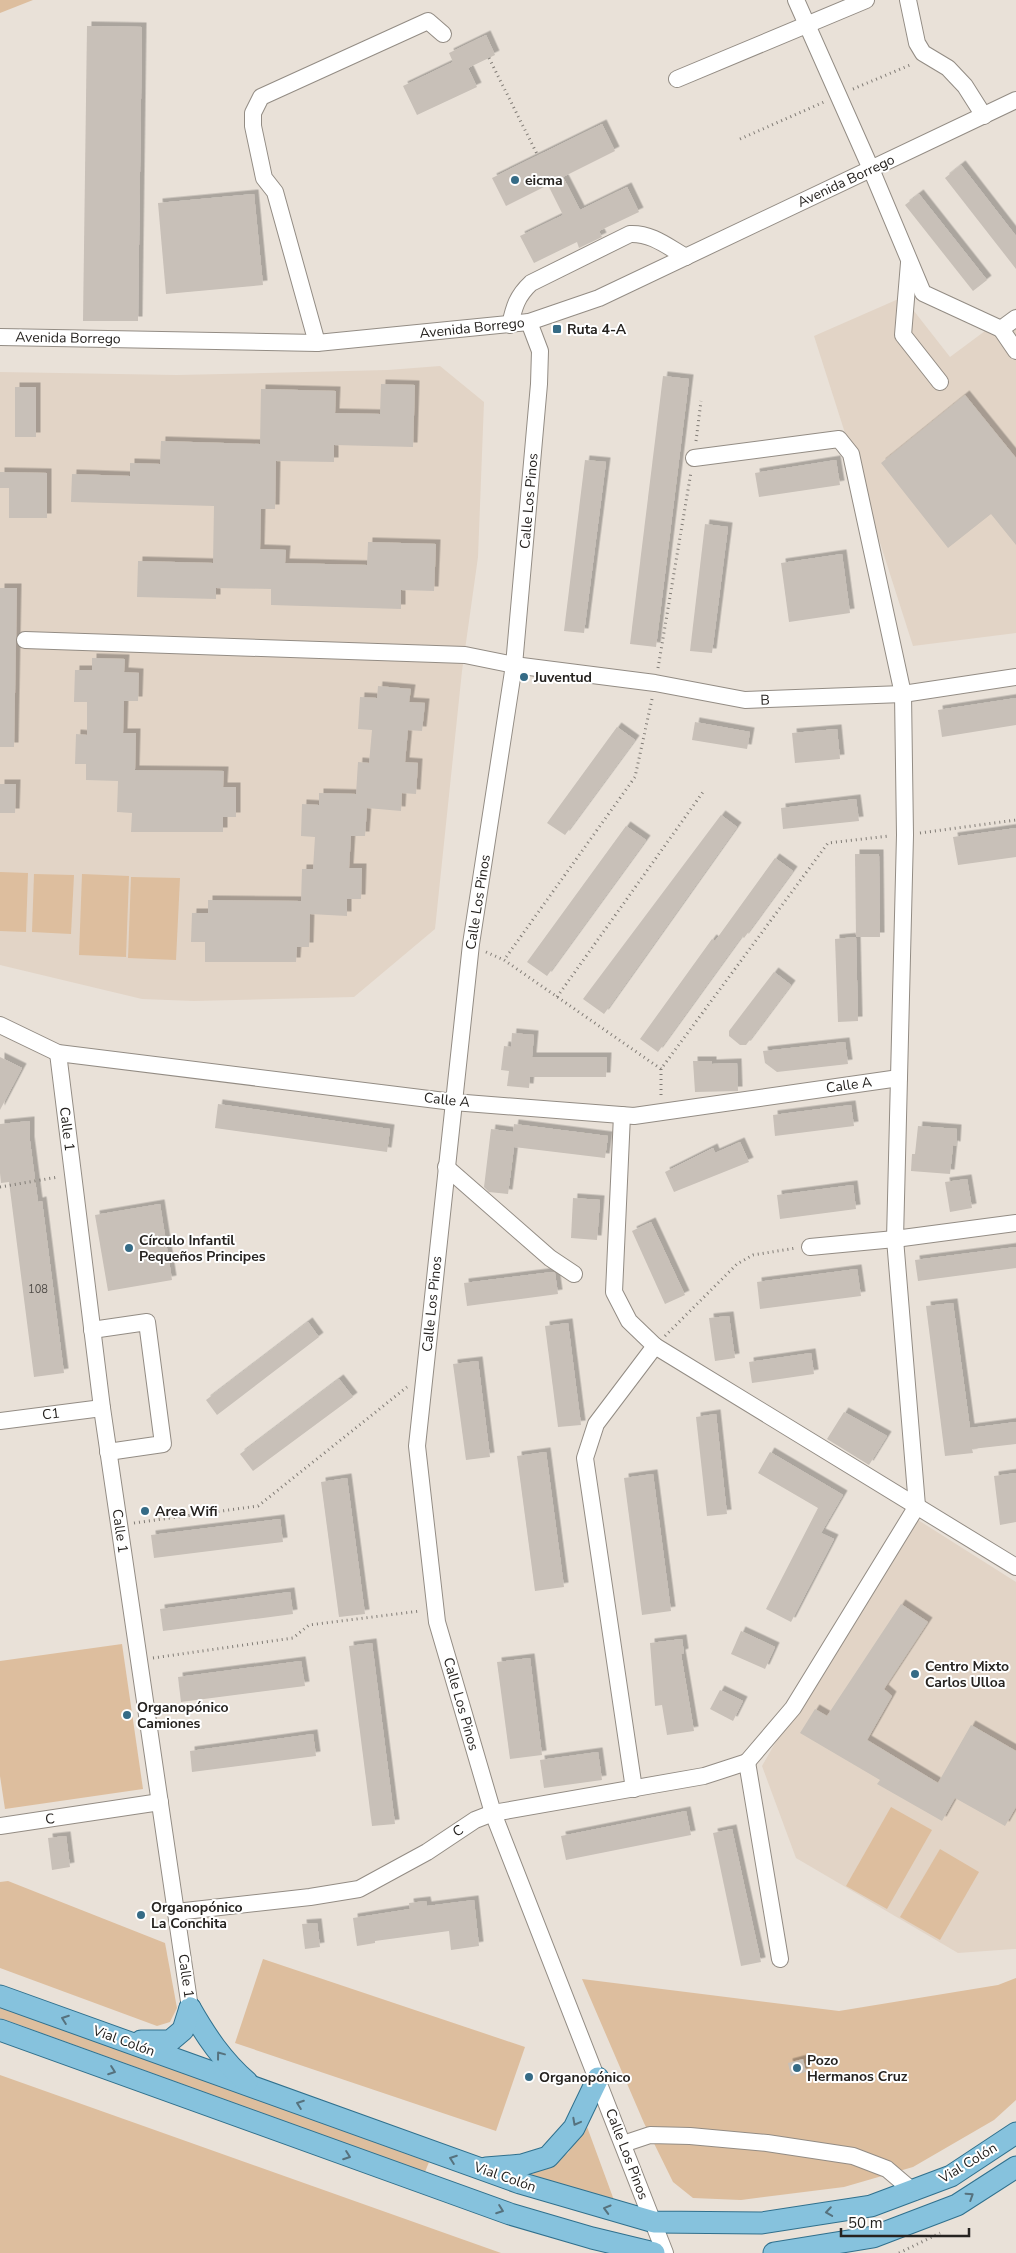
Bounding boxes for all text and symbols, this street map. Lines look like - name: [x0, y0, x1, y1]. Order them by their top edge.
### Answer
- street label: Avenida Borrego: [794, 150, 898, 212]
- place label: eicma: [525, 171, 563, 190]
- marker: eicma: [509, 174, 521, 186]
- street label: Avenida Borrego: [419, 313, 526, 343]
- place label: Ruta 4-A: [567, 320, 627, 339]
- marker: Ruta 4-A: [551, 323, 563, 335]
- street label: Avenida Borrego: [15, 328, 121, 348]
- street label: Calle Los Pinos: [515, 452, 543, 550]
- place label: Juventud: [533, 668, 592, 687]
- marker: Juventud: [518, 671, 530, 683]
- street label: B: [760, 690, 770, 710]
- street label: Calle Los Pinos: [461, 853, 495, 951]
- street label: Calle A: [825, 1072, 873, 1098]
- street label: Calle A: [423, 1088, 471, 1112]
- street label: Calle 1: [55, 1106, 79, 1152]
- place label: Círculo Infantil Pequeños Principes: [139, 1231, 266, 1266]
- marker: Círculo Infantil Pequeños Principes: [123, 1242, 135, 1254]
- street label: Calle Los Pinos: [418, 1255, 446, 1353]
- house number: 108: [28, 1282, 48, 1297]
- street label: C1: [41, 1403, 61, 1425]
- place label: Area Wifi: [155, 1502, 218, 1521]
- marker: Area Wifi: [139, 1505, 151, 1517]
- street label: Calle 1: [108, 1508, 132, 1554]
- street label: Calle Los Pinos: [439, 1655, 483, 1753]
- place label: Centro Mixto Carlos Ulloa: [925, 1657, 1009, 1692]
- marker: Centro Mixto Carlos Ulloa: [909, 1668, 921, 1680]
- place label: Organopónico Camiones: [137, 1698, 229, 1733]
- marker: Organopónico Camiones: [121, 1709, 133, 1721]
- street label: C: [44, 1809, 56, 1829]
- street label: C: [449, 1820, 467, 1842]
- place label: Organopónico La Conchita: [151, 1898, 243, 1933]
- marker: Organopónico La Conchita: [135, 1909, 147, 1921]
- street label: Calle 1: [174, 1953, 198, 1999]
- one-way arrow: [61, 2015, 69, 2025]
- street label: Vial Colón: [89, 2021, 158, 2061]
- one-way arrow: [217, 2051, 226, 2061]
- place label: Pozo Hermanos Cruz: [807, 2051, 908, 2086]
- marker: Pozo Hermanos Cruz: [791, 2062, 803, 2074]
- one-way arrow: [107, 2065, 115, 2075]
- place label: Organopónico: [539, 2068, 631, 2087]
- marker: Organopónico: [523, 2071, 535, 2083]
- one-way arrow: [296, 2100, 304, 2110]
- street label: Calle Los Pinos: [601, 2106, 653, 2203]
- one-way arrow: [572, 2117, 582, 2126]
- street label: Vial Colón: [935, 2138, 1001, 2188]
- one-way arrow: [342, 2150, 351, 2160]
- one-way arrow: [449, 2155, 458, 2165]
- street label: Vial Colón: [470, 2157, 539, 2196]
- one-way arrow: [965, 2193, 974, 2202]
- one-way arrow: [604, 2204, 612, 2214]
- one-way arrow: [495, 2205, 504, 2215]
- scale bar: [841, 2206, 968, 2238]
- one-way arrow: [824, 2207, 833, 2217]
- text: 50 m: [848, 2213, 883, 2233]

